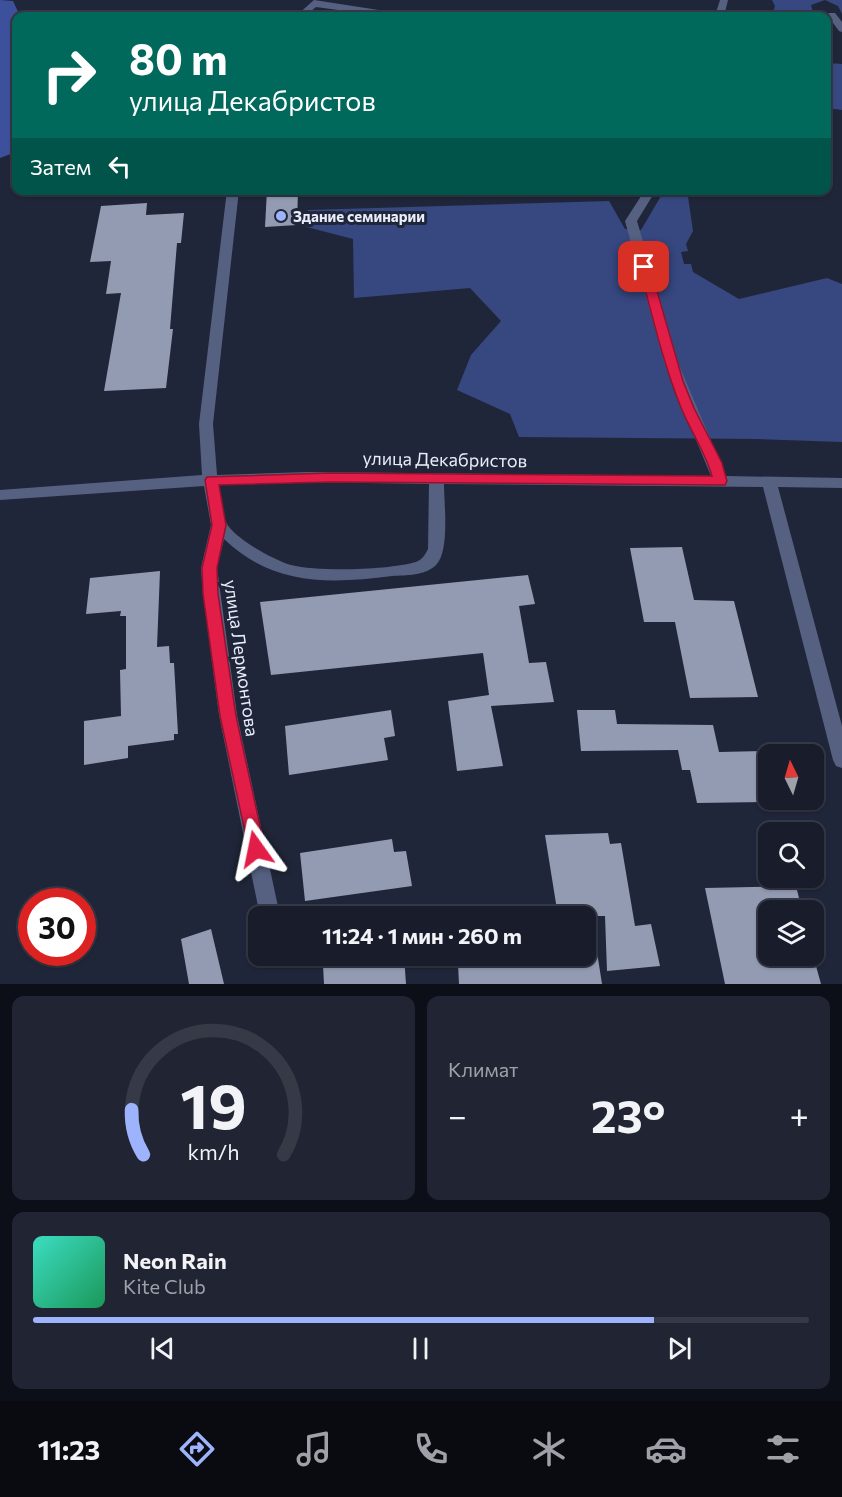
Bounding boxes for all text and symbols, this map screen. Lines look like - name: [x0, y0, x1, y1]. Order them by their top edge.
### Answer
- text: 80 m: [129, 32, 228, 84]
- icon: right: [30, 36, 108, 114]
- text: улица Декабристов: [129, 84, 376, 117]
- icon: left: [103, 150, 136, 183]
- text: Затем: [30, 153, 91, 180]
- place label: Здание семинарии: [293, 207, 425, 225]
- marker: Здание семинарии: [274, 209, 288, 223]
- pin: [618, 241, 669, 292]
- icon: arrive: [627, 250, 660, 283]
- street label: улица Декабристов: [363, 447, 527, 471]
- street label: улица Лермонтова: [220, 578, 264, 738]
- north arrow: [758, 744, 824, 810]
- map controls: [758, 744, 824, 966]
- position arrow: [224, 817, 288, 881]
- button: search: [758, 822, 824, 888]
- speed limit sign: 30: [18, 888, 96, 966]
- button: layers: [758, 900, 824, 966]
- text: 11:24 · 1 мин · 260 m: [322, 922, 522, 949]
- text: Климат: [448, 1057, 518, 1081]
- text: 19: [180, 1066, 247, 1142]
- text: 23°: [591, 1087, 665, 1142]
- text: −: [448, 1094, 467, 1135]
- text: +: [790, 1094, 809, 1135]
- text: km/h: [187, 1138, 240, 1164]
- text: Neon Rain: [123, 1247, 227, 1274]
- text: Kite Club: [123, 1274, 206, 1298]
- icon: previous: [146, 1332, 179, 1365]
- icon: pause: [404, 1332, 437, 1365]
- icon: next: [663, 1332, 696, 1365]
- icon: directions: [176, 1428, 218, 1470]
- icon: music: [293, 1428, 335, 1470]
- icon: phone: [410, 1428, 452, 1470]
- icon: climate: [528, 1428, 570, 1470]
- icon: car: [645, 1428, 687, 1470]
- icon: filters: [762, 1428, 804, 1470]
- text: 11:23: [38, 1433, 100, 1466]

